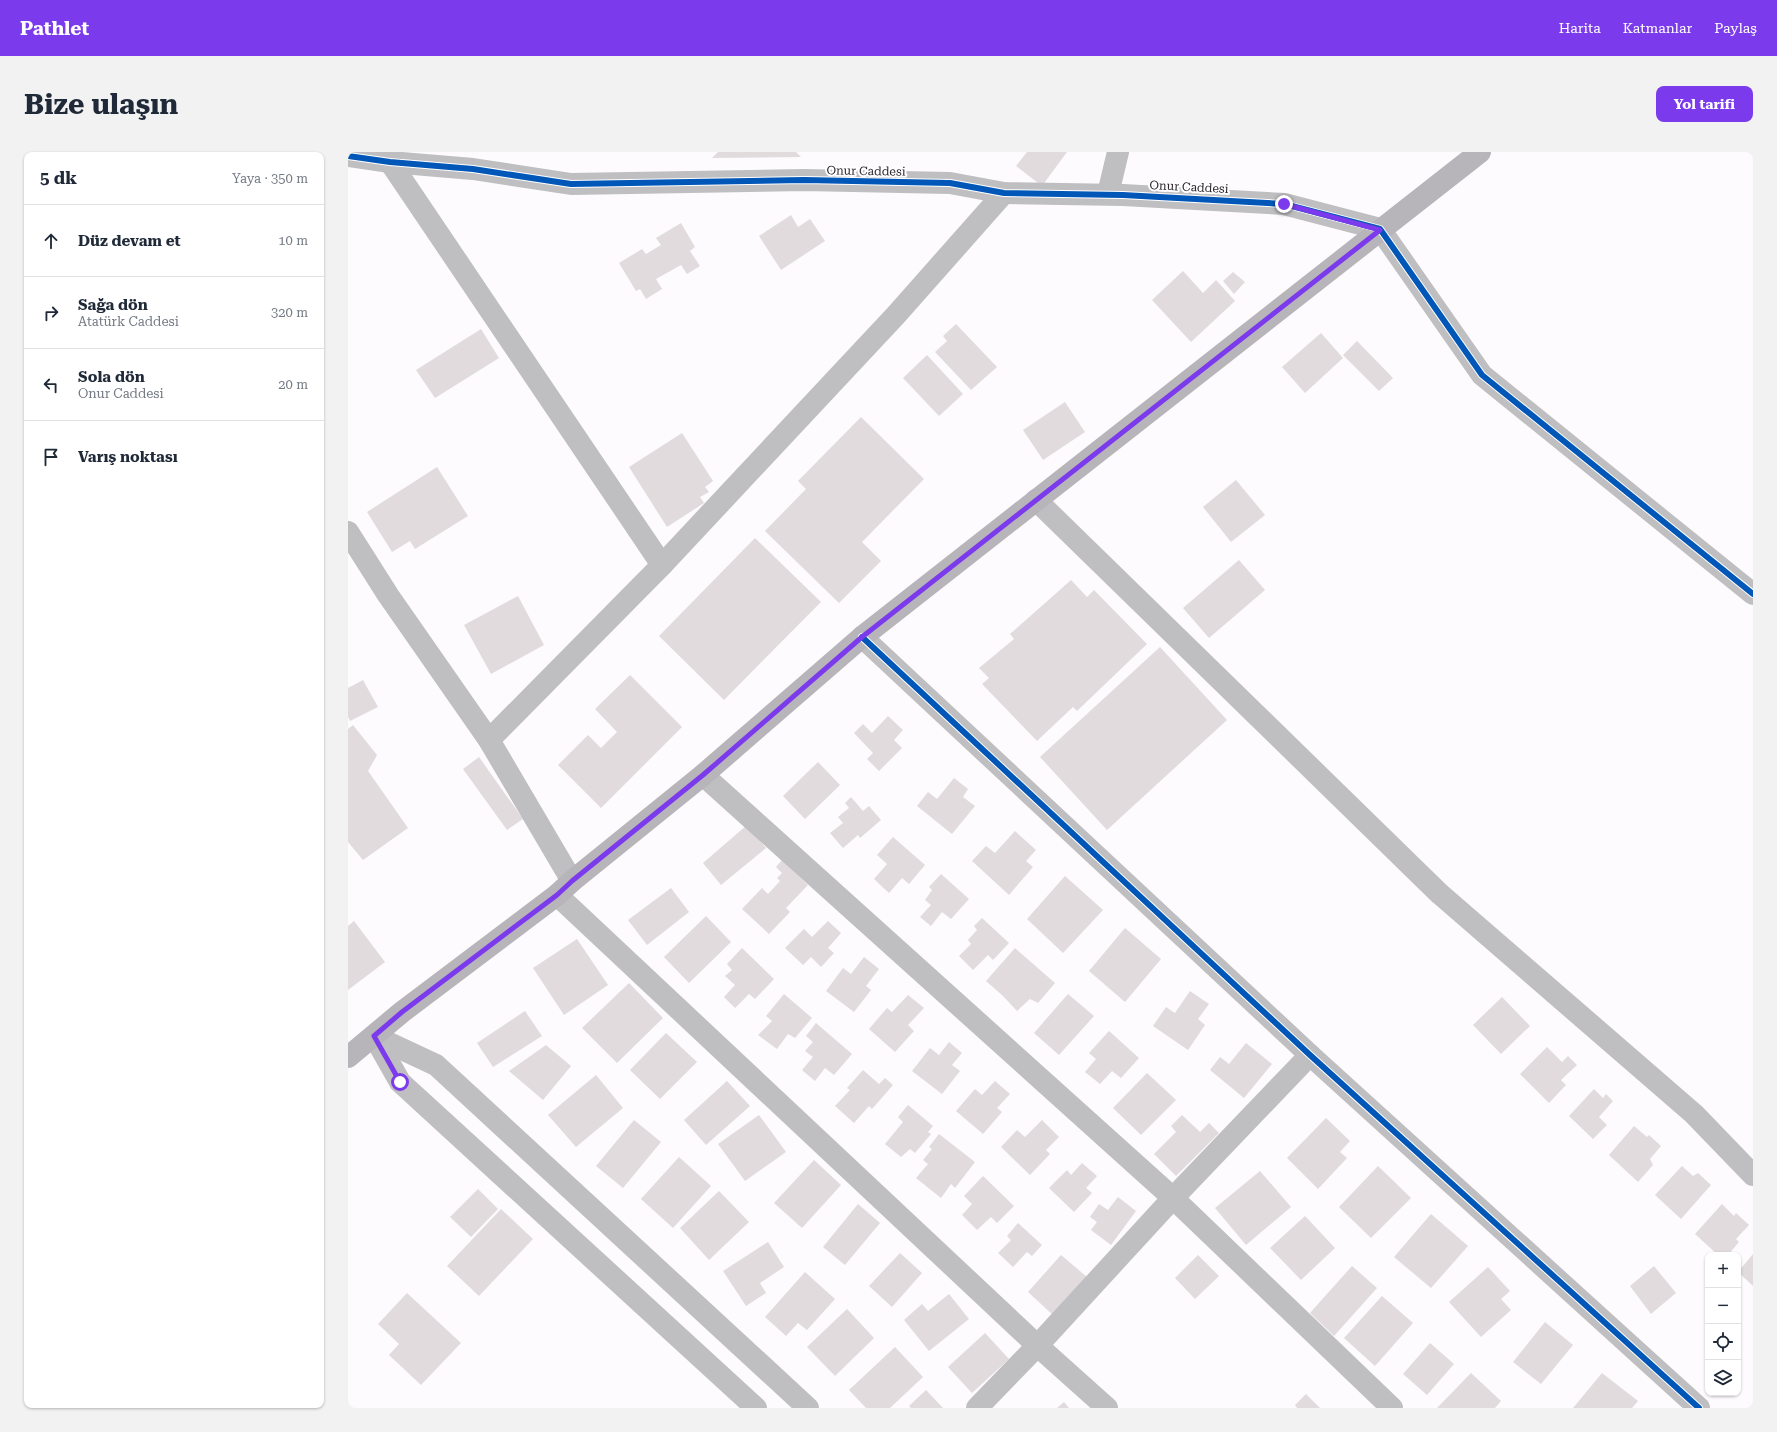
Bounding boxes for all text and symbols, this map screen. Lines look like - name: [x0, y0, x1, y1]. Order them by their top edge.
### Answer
- text: Pathlet: [20, 17, 89, 40]
- text: Harita: [1559, 20, 1601, 36]
- text: Katmanlar: [1623, 20, 1692, 36]
- text: Paylaş: [1714, 20, 1757, 36]
- button: Yol tarifi: [1656, 86, 1753, 122]
- text: Bize ulaşın: [24, 88, 178, 121]
- street label: Onur Caddesi: [826, 163, 906, 179]
- text: 5 dk: [40, 168, 77, 188]
- text: Yaya · 350 m: [232, 171, 308, 186]
- street label: Onur Caddesi: [1149, 178, 1229, 196]
- route end: [1275, 195, 1293, 213]
- icon: ahead: [40, 230, 62, 252]
- text: Düz devam et: [78, 232, 181, 250]
- text: 10 m: [278, 233, 308, 248]
- text: Sağa dön: [78, 296, 148, 314]
- icon: right: [40, 302, 62, 324]
- text: 320 m: [271, 305, 308, 320]
- text: Atatürk Caddesi: [78, 314, 179, 329]
- text: Sola dön: [78, 368, 145, 386]
- icon: left: [40, 374, 62, 396]
- text: 20 m: [278, 377, 308, 392]
- text: Onur Caddesi: [78, 386, 164, 401]
- icon: arrive: [40, 446, 62, 468]
- text: Varış noktası: [78, 448, 178, 466]
- route start: [391, 1073, 409, 1091]
- map controls: [1705, 1252, 1741, 1396]
- button: +: [1705, 1252, 1741, 1288]
- button: −: [1705, 1288, 1741, 1324]
- button: locate: [1705, 1324, 1741, 1360]
- button: layers: [1705, 1360, 1741, 1396]

